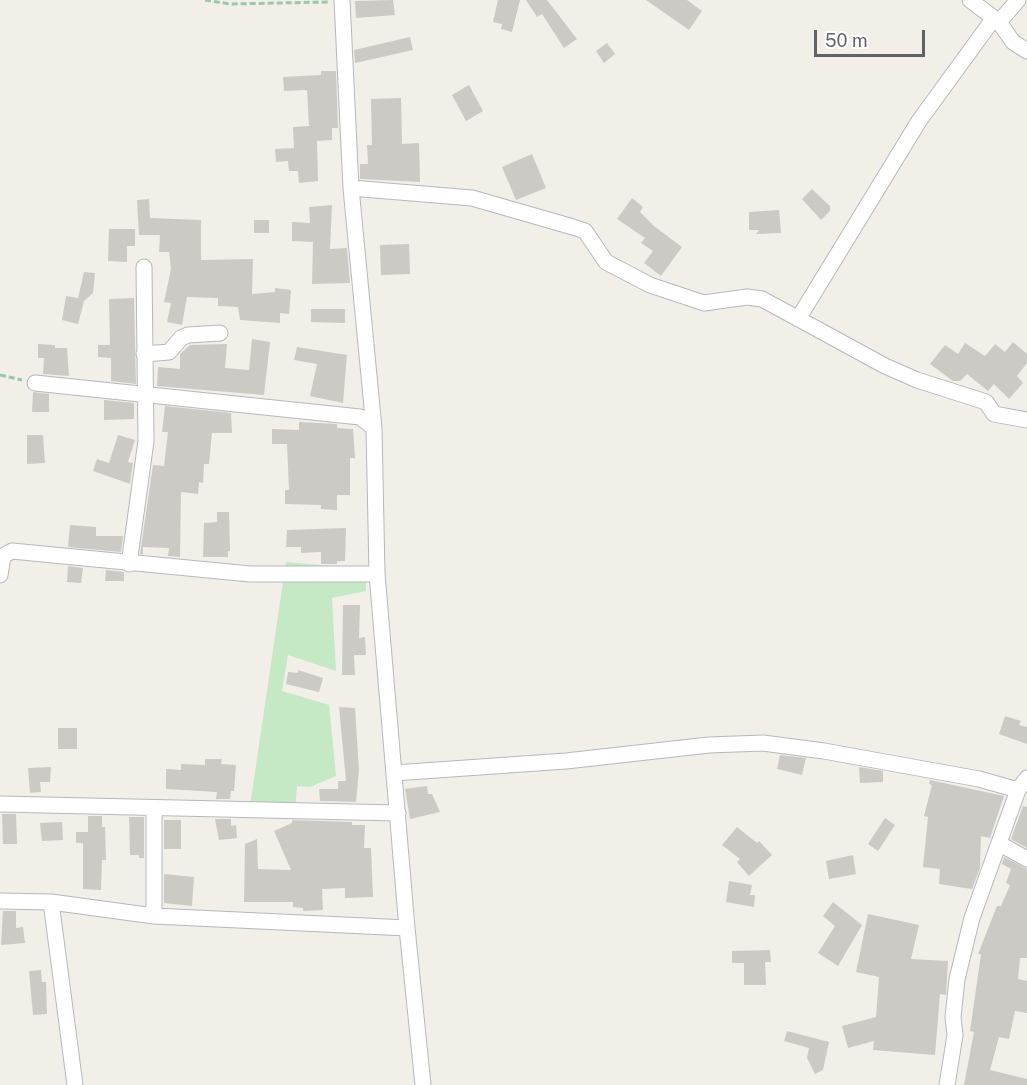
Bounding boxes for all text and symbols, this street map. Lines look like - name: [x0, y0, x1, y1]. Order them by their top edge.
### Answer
- scale bar: [817, 18, 928, 56]
- text: 50 m: [825, 30, 868, 51]

